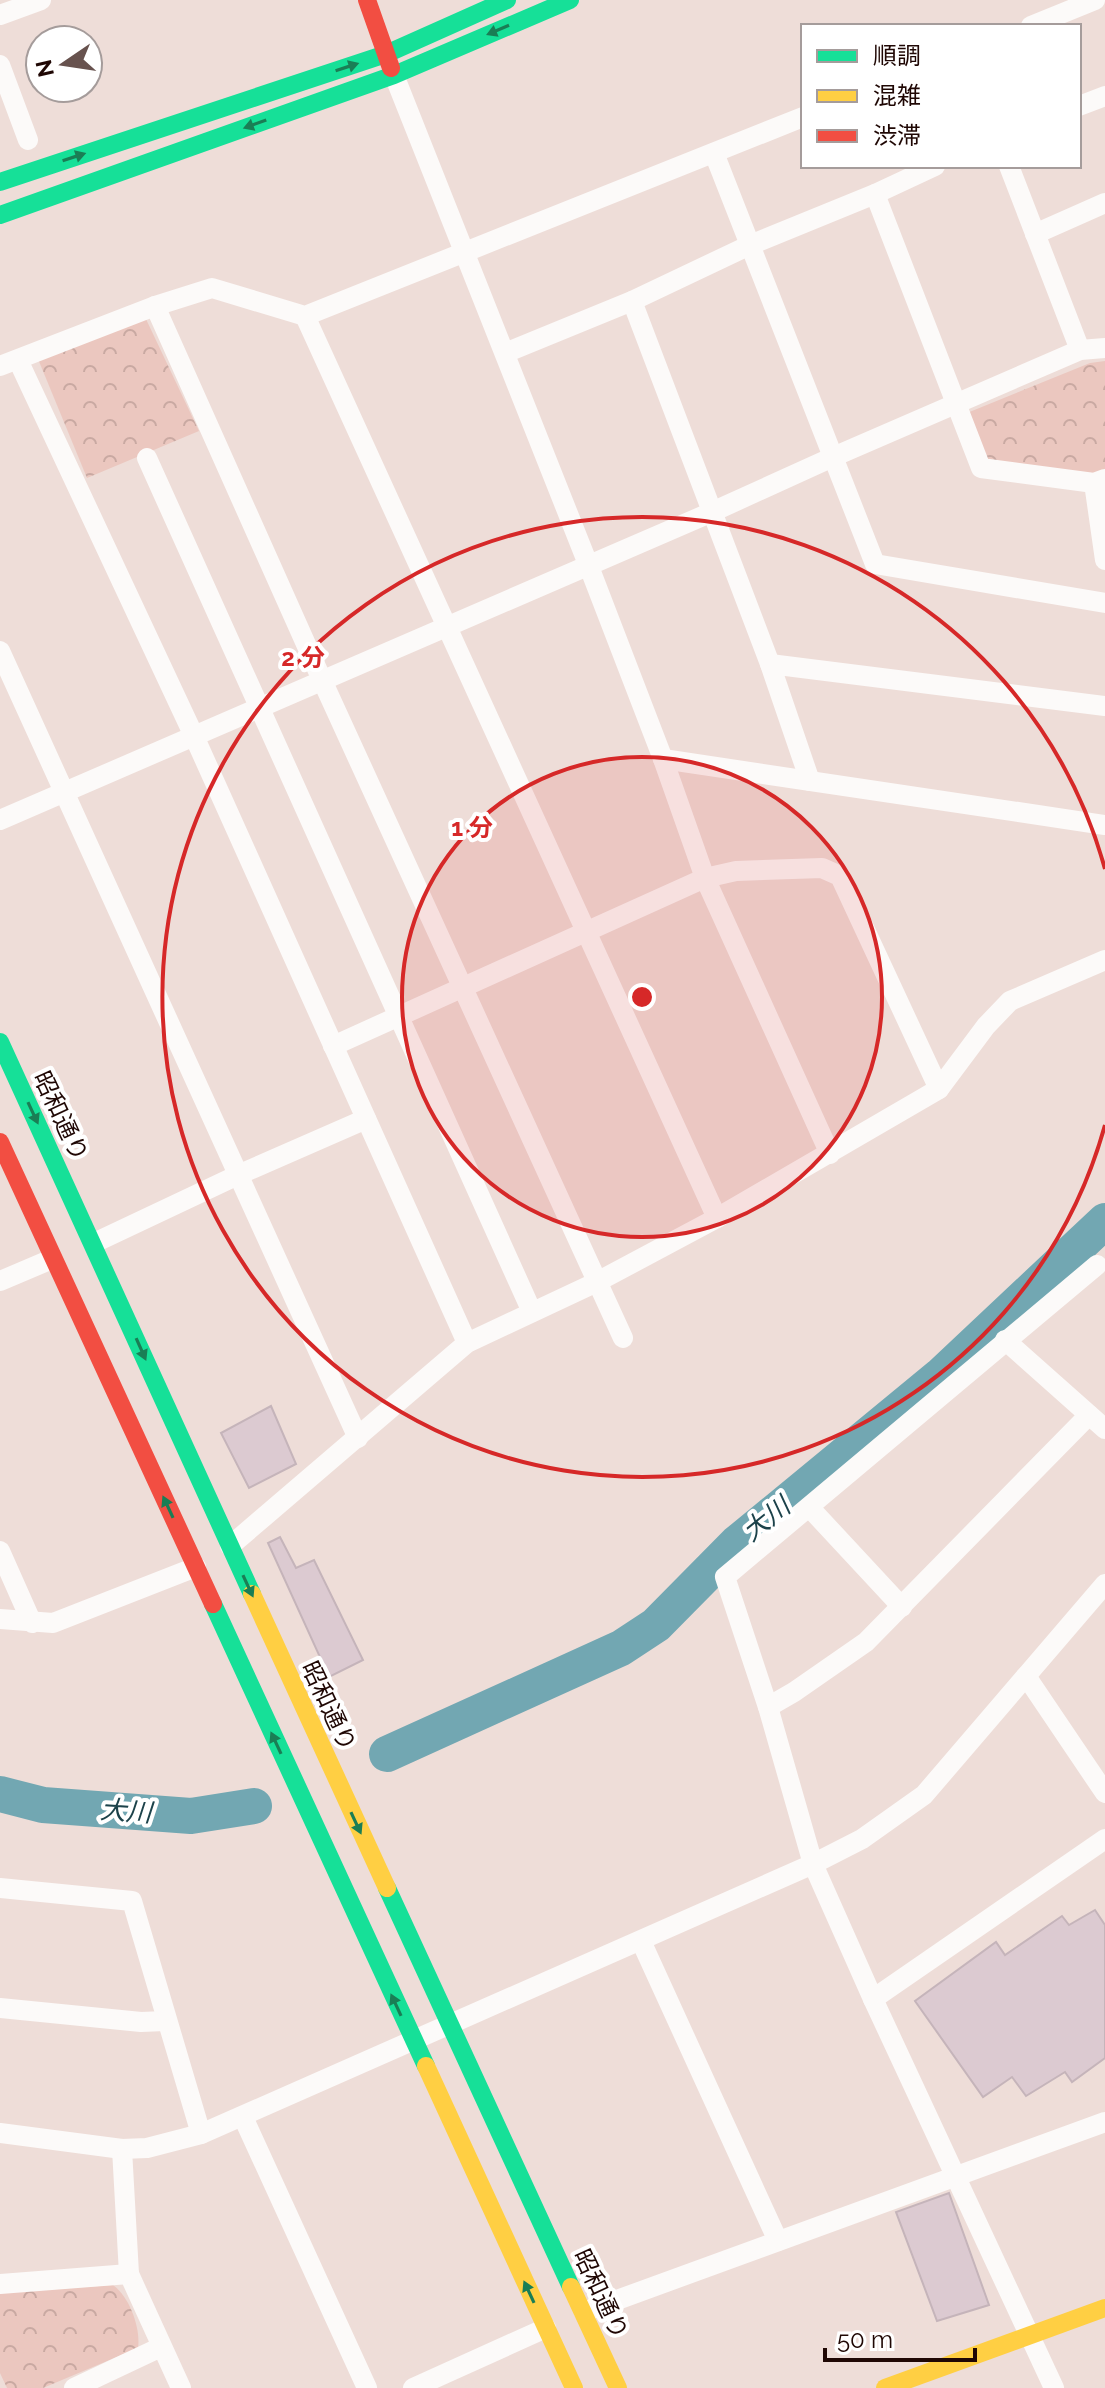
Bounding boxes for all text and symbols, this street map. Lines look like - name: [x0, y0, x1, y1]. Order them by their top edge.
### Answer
- north arrow: [24, 24, 104, 104]
- one-way arrow: [486, 24, 510, 37]
- legend: [801, 24, 1081, 168]
- text: 順調: [873, 41, 921, 70]
- text: N: [30, 57, 59, 80]
- one-way arrow: [336, 60, 360, 72]
- text: 混雑: [873, 81, 921, 110]
- one-way arrow: [243, 118, 267, 131]
- text: 渋滞: [873, 121, 921, 150]
- one-way arrow: [62, 151, 86, 163]
- text: 2 分: [281, 643, 325, 672]
- text: 1 分: [451, 813, 493, 842]
- centre of rings: [628, 983, 656, 1011]
- street label: 昭和通り: [28, 1066, 94, 1166]
- one-way arrow: [26, 1101, 40, 1125]
- one-way arrow: [135, 1338, 148, 1361]
- water label: 大川: [736, 1489, 798, 1547]
- one-way arrow: [161, 1495, 175, 1519]
- one-way arrow: [242, 1574, 255, 1598]
- street label: 昭和通り: [296, 1656, 362, 1756]
- one-way arrow: [270, 1732, 283, 1755]
- water label: 大川: [99, 1794, 156, 1828]
- one-way arrow: [350, 1811, 363, 1834]
- one-way arrow: [389, 1994, 403, 2017]
- street label: 昭和通り: [568, 2244, 634, 2344]
- one-way arrow: [522, 2280, 536, 2304]
- scale bar: [825, 2312, 975, 2362]
- text: 50 m: [837, 2325, 893, 2354]

